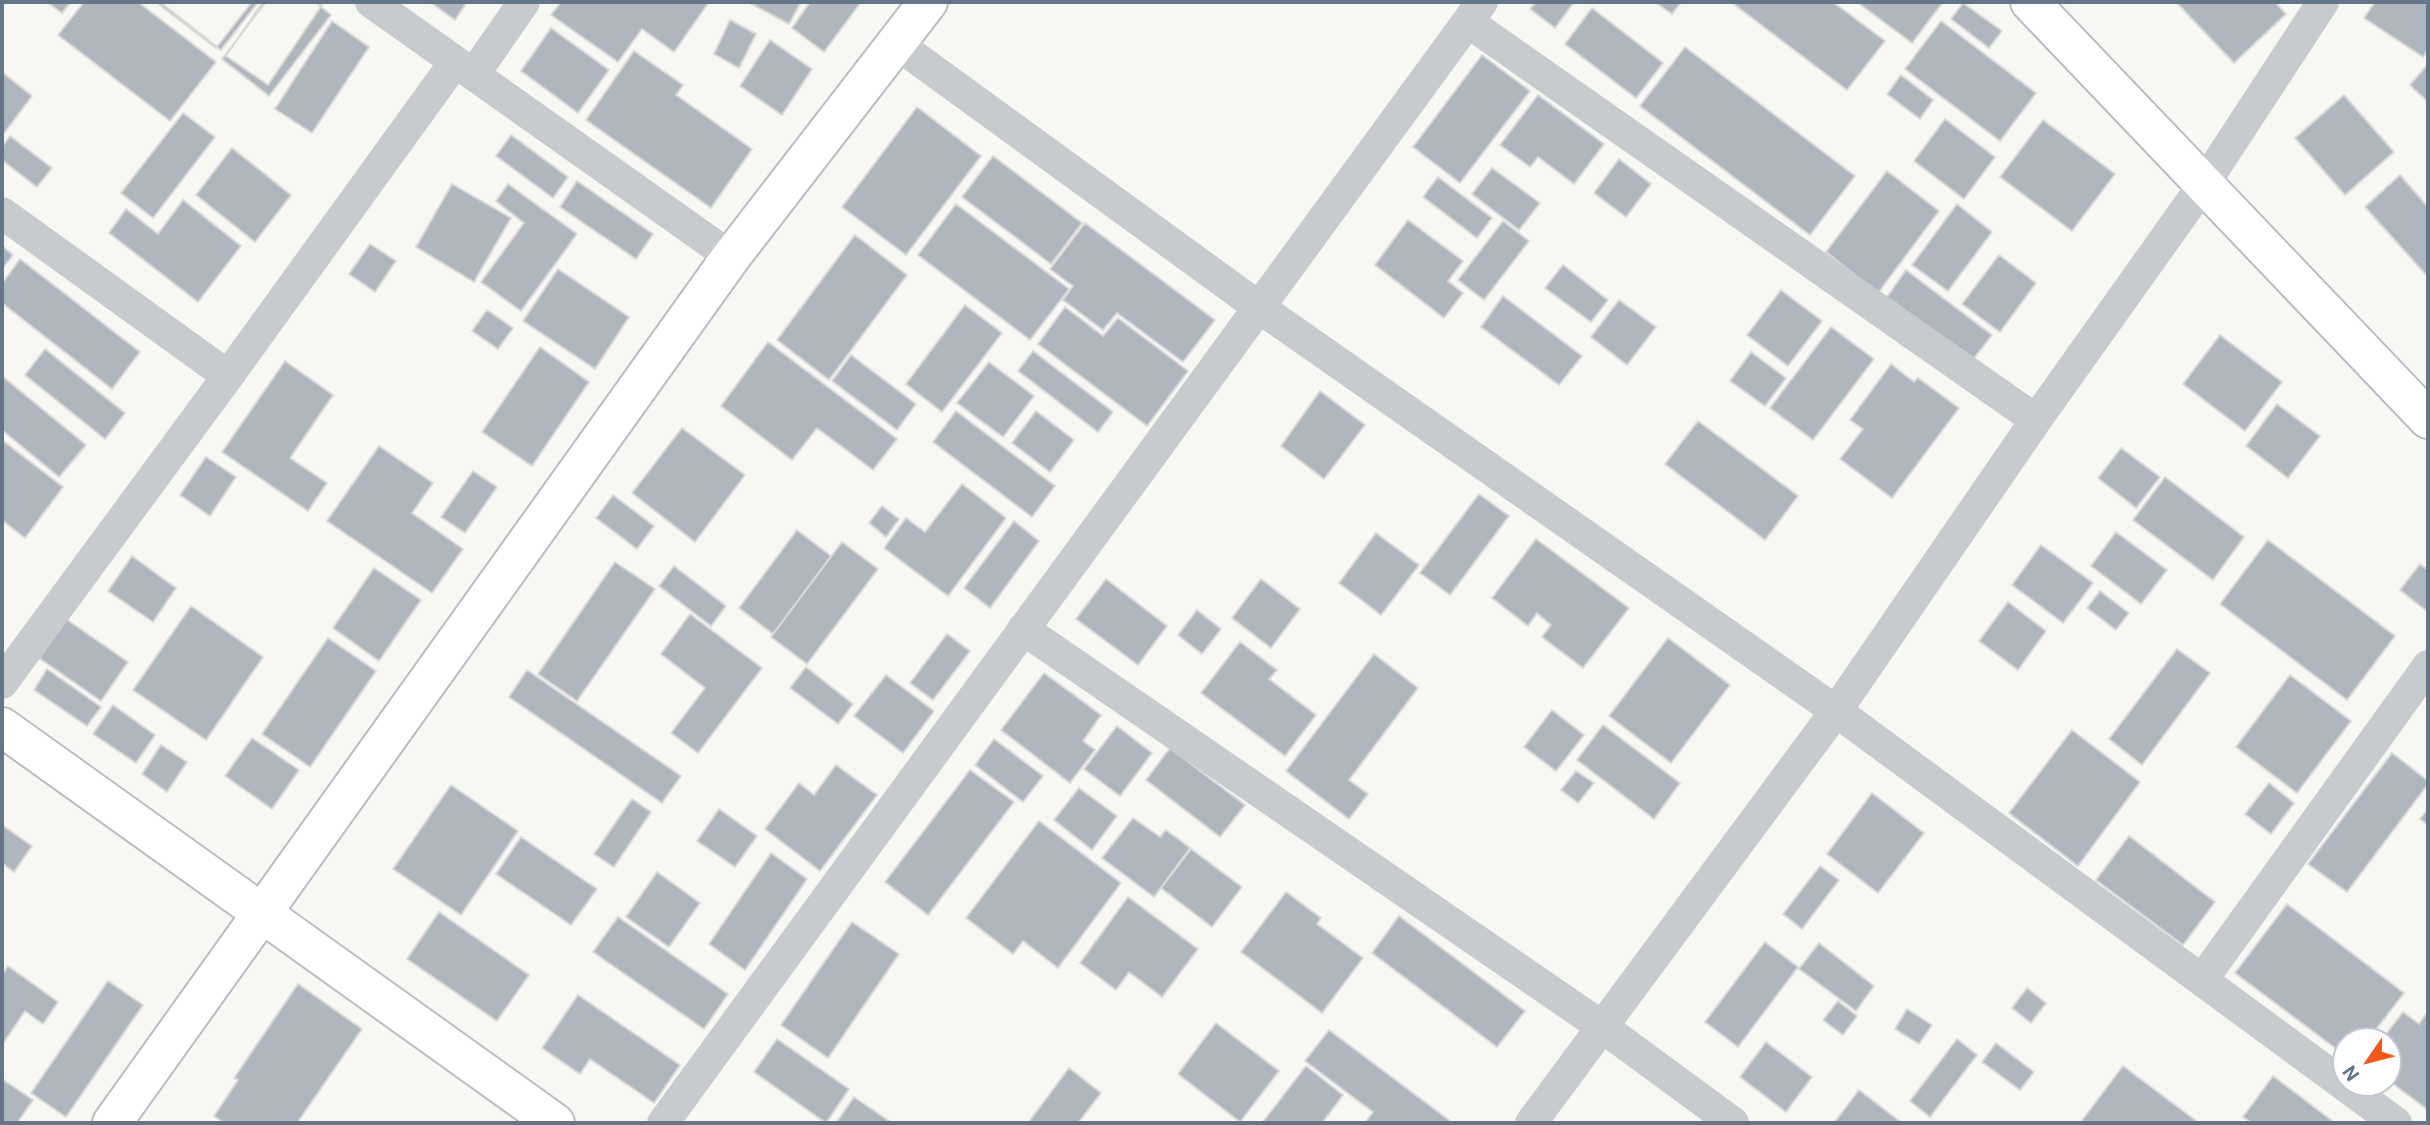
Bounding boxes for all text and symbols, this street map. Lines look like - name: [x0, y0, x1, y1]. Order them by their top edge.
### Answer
- north arrow: [2332, 1027, 2402, 1097]
- text: N: [2338, 1061, 2364, 1085]

